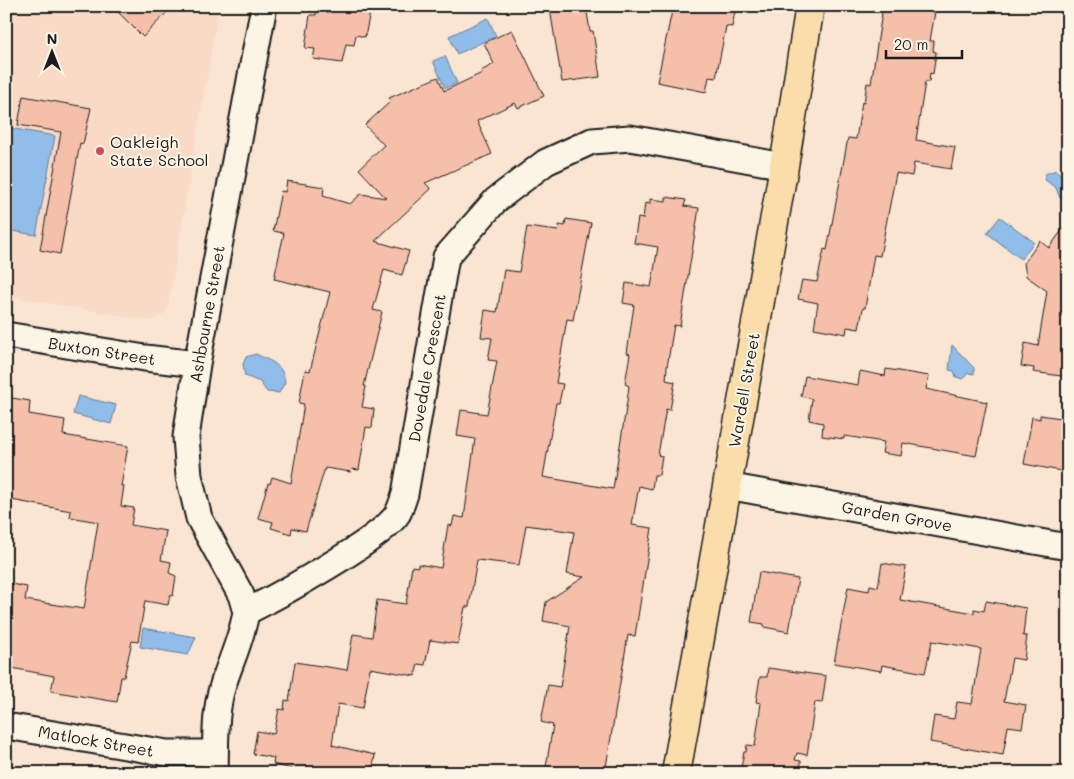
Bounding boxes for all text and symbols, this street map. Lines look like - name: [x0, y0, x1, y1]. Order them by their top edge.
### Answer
- north arrow: [28, 28, 78, 78]
- scale bar: [886, 28, 963, 60]
- text: N: [47, 29, 57, 48]
- text: 20 m: [894, 34, 928, 54]
- place label: Oakleigh State School: [110, 131, 209, 170]
- marker: Oakleigh State School: [94, 145, 106, 157]
- street label: Ashbourne Street: [184, 244, 229, 384]
- street label: Dovedale Crescent: [403, 292, 450, 444]
- street label: Wardell Street: [723, 331, 764, 449]
- street label: Buxton Street: [47, 332, 157, 369]
- street label: Garden Grove: [840, 495, 954, 536]
- street label: Matlock Street: [37, 720, 156, 761]

